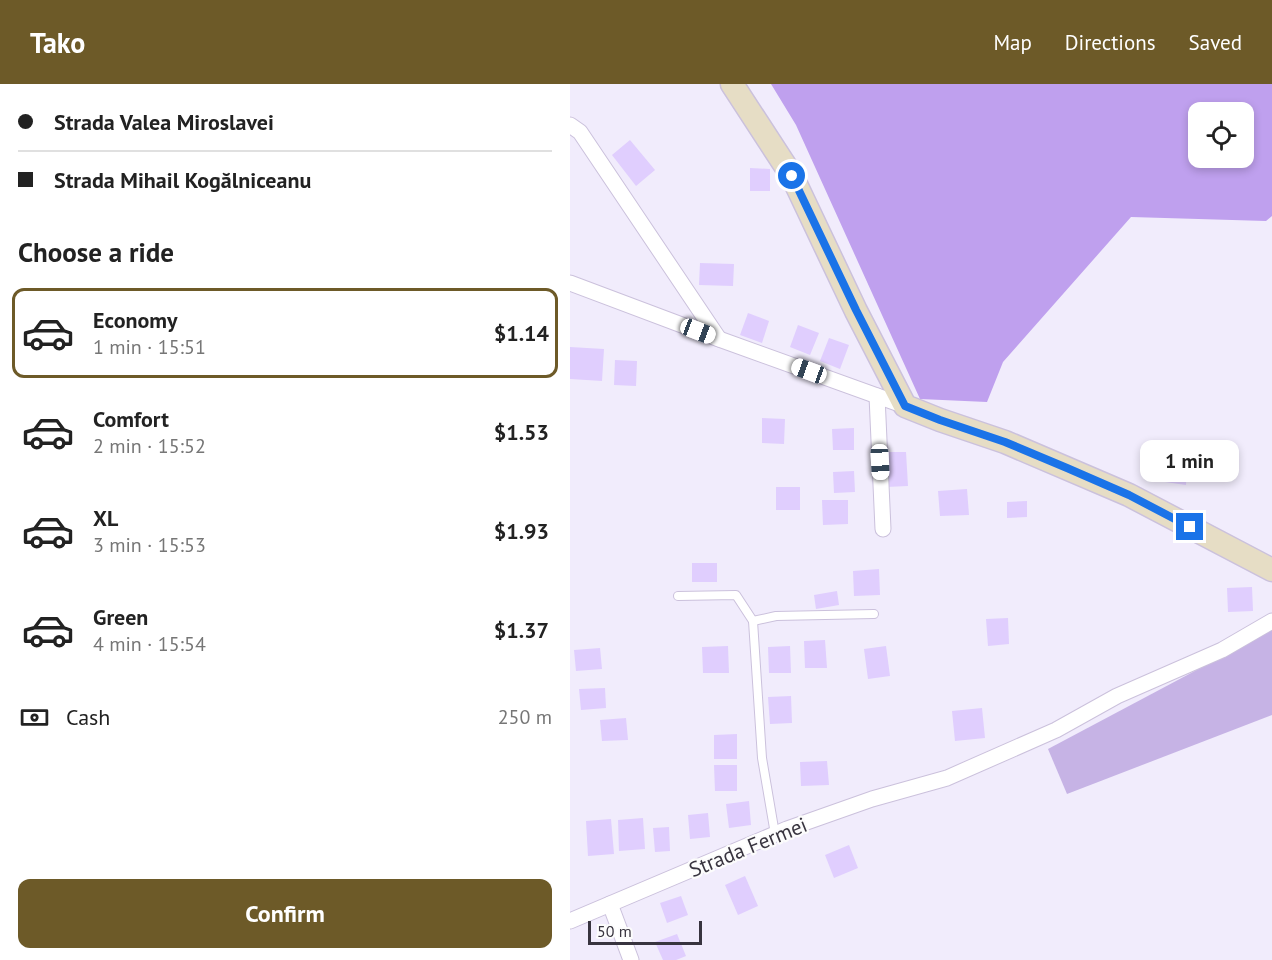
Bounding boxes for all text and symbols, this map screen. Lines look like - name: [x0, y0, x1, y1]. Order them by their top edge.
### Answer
- text: Tako: [30, 24, 85, 61]
- text: Map: [993, 29, 1032, 56]
- text: Directions: [1065, 29, 1156, 56]
- text: Saved: [1189, 29, 1242, 56]
- map controls: [1188, 102, 1254, 168]
- button: locate: [1188, 102, 1254, 168]
- text: Strada Valea Miroslavei: [54, 108, 274, 136]
- route start: [778, 162, 805, 189]
- text: Strada Mihail Kogălniceanu: [54, 166, 311, 194]
- text: Choose a ride: [18, 235, 174, 269]
- icon: car: [21, 306, 75, 360]
- text: Economy: [93, 306, 177, 334]
- car: [678, 316, 718, 346]
- text: $1.14: [494, 319, 549, 347]
- text: 1 min · 15:51: [93, 334, 206, 360]
- car: [789, 356, 829, 386]
- icon: car: [21, 405, 75, 459]
- text: Comfort: [93, 405, 169, 433]
- text: $1.53: [494, 418, 549, 446]
- text: 2 min · 15:52: [93, 433, 206, 459]
- callout: 1 min: [1140, 440, 1240, 482]
- car: [870, 444, 890, 480]
- text: 1 min: [1165, 448, 1214, 474]
- icon: car: [21, 504, 75, 558]
- text: XL: [93, 504, 118, 532]
- route end: [1176, 513, 1203, 540]
- text: $1.93: [494, 517, 549, 545]
- text: 3 min · 15:53: [93, 532, 206, 558]
- icon: car: [21, 603, 75, 657]
- text: Green: [93, 603, 148, 631]
- text: $1.37: [494, 616, 549, 644]
- text: 4 min · 15:54: [93, 631, 206, 657]
- icon: cash: [18, 701, 51, 734]
- text: Cash: [66, 703, 110, 731]
- text: 250 m: [498, 704, 552, 730]
- street label: Strada Fermei: [685, 811, 811, 883]
- button: Confirm: [18, 879, 552, 948]
- scale bar: [588, 918, 702, 946]
- text: 50 m: [597, 921, 632, 941]

